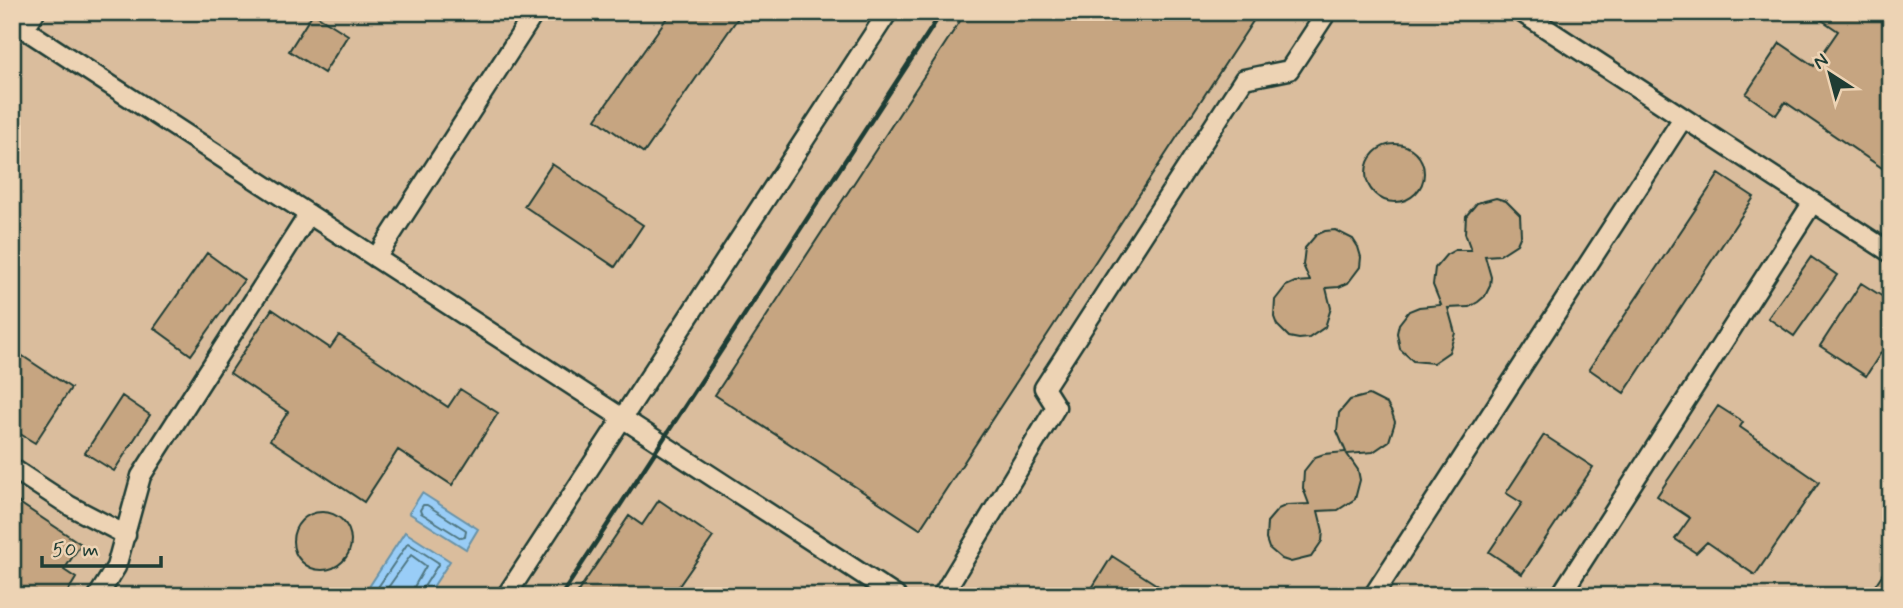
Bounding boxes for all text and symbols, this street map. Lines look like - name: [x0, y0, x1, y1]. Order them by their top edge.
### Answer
- north arrow: [1794, 38, 1864, 108]
- text: N: [1808, 48, 1833, 75]
- scale bar: [42, 524, 161, 568]
- text: 50 m: [52, 536, 99, 564]

